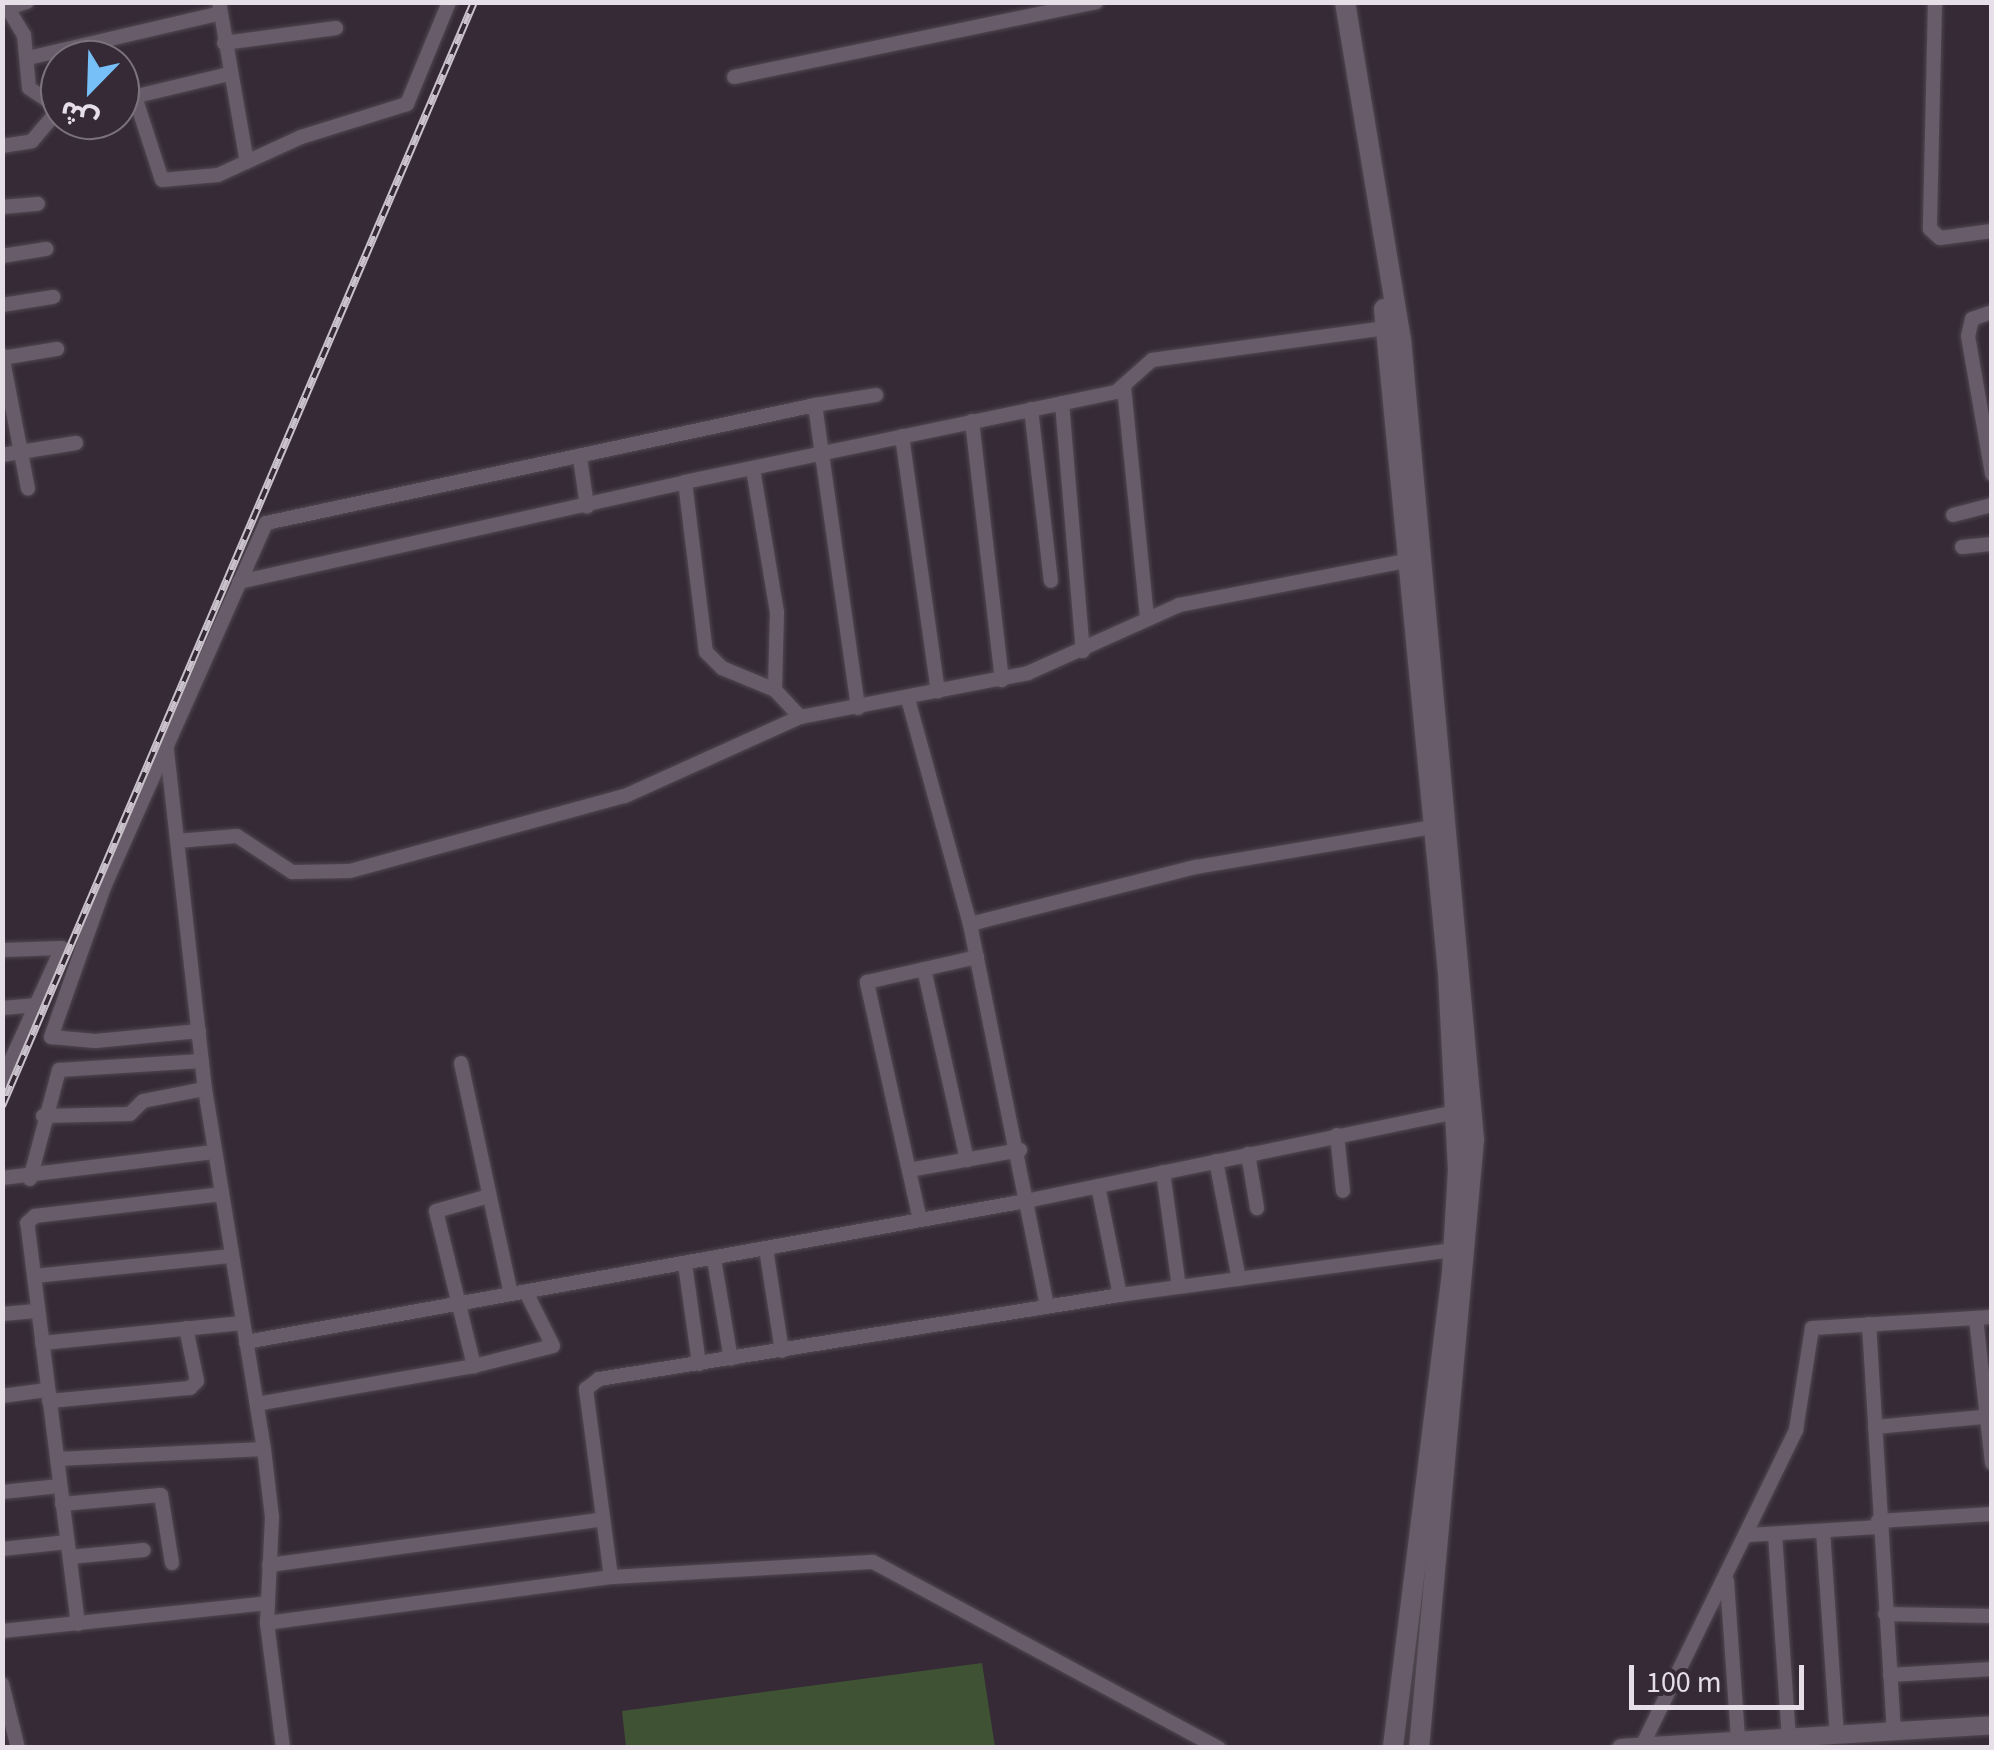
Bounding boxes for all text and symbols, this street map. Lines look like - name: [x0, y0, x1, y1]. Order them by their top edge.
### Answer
- north arrow: [40, 40, 140, 140]
- text: ش: [54, 90, 105, 142]
- scale bar: [1634, 1645, 1809, 1707]
- text: 100 m: [1646, 1661, 1722, 1704]

